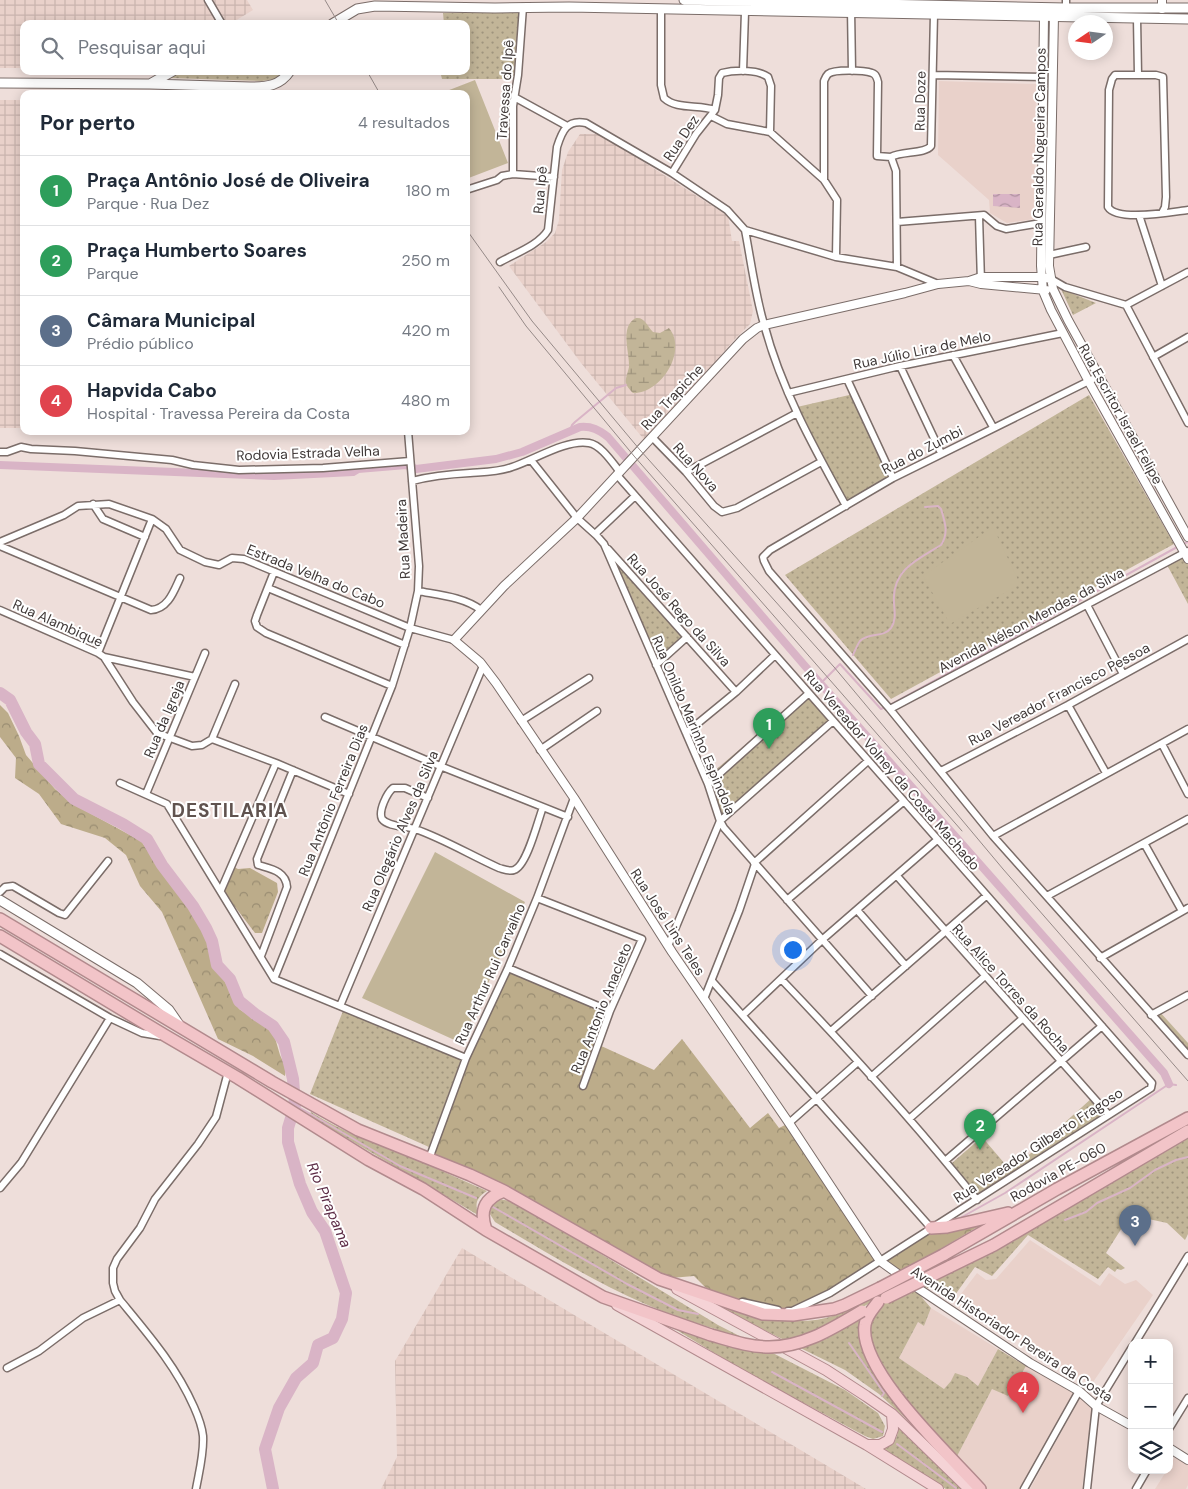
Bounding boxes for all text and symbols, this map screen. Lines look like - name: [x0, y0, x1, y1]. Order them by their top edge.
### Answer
- north arrow: [1068, 15, 1113, 60]
- search box: [20, 20, 470, 75]
- icon: search: [38, 34, 66, 62]
- text: Pesquisar aqui: [78, 35, 206, 60]
- street label: Travessa do Ipê: [493, 39, 517, 141]
- street label: Rua Geraldo Nogueira Campos: [1028, 48, 1050, 246]
- street label: Rua Doze: [910, 71, 930, 131]
- text: Por perto: [40, 109, 135, 137]
- text: 4 resultados: [358, 112, 450, 133]
- street label: Rua Dez: [659, 112, 703, 164]
- street label: Rua Ipê: [529, 165, 551, 215]
- text: Praça Antônio José de Oliveira: [87, 168, 370, 193]
- text: 1: [53, 180, 59, 201]
- text: 180 m: [406, 180, 450, 201]
- text: Parque · Rua Dez: [87, 193, 209, 214]
- text: Praça Humberto Soares: [87, 238, 307, 263]
- text: 2: [51, 250, 61, 271]
- text: 250 m: [402, 250, 450, 271]
- text: Parque: [87, 263, 139, 284]
- text: Câmara Municipal: [87, 308, 255, 333]
- text: 3: [51, 320, 61, 341]
- text: 420 m: [402, 320, 450, 341]
- street label: Rua Júlio Lira de Melo: [852, 327, 992, 373]
- text: Prédio público: [87, 333, 194, 354]
- street label: Rua Escritor Israel Felipe: [1075, 341, 1167, 487]
- street label: Rua Trapiche: [637, 360, 707, 434]
- text: Hapvida Cabo: [87, 378, 217, 403]
- text: 4: [51, 390, 61, 411]
- text: 480 m: [401, 390, 450, 411]
- text: Hospital · Travessa Pereira da Costa: [87, 403, 350, 424]
- street label: Rua do Zumbi: [878, 422, 966, 478]
- street label: Rua Nova: [669, 439, 723, 495]
- street label: Rodovia Estrada Velha: [236, 442, 380, 464]
- street label: Rua Madeira: [392, 499, 414, 579]
- street label: Estrada Velha do Cabo: [244, 540, 388, 612]
- street label: Rua José Rego da Silva: [623, 550, 735, 670]
- street label: Avenida Nélson Mendes da Silva: [935, 563, 1127, 677]
- street label: Rua Alambique: [10, 595, 106, 651]
- street label: Rua Onildo Marinho Espindola: [648, 633, 740, 817]
- street label: Rua Vereador Francisco Pessoa: [965, 638, 1153, 750]
- street label: Rua Vereador Volney da Costa Machado: [800, 666, 984, 874]
- street label: Rua da Igreja: [140, 677, 188, 761]
- pin: 1: [753, 708, 785, 749]
- street label: Rua Antônio Ferreira Dias: [294, 721, 372, 879]
- street label: Rua Olegário Alves da Silva: [358, 748, 442, 914]
- district label: DESTILARIA: [171, 798, 289, 823]
- street label: Rua José Lins Teles: [627, 865, 709, 979]
- street label: Rua Arthur Rui Carvalho: [451, 900, 529, 1048]
- street label: Rua Alice Torres da Rocha: [948, 920, 1074, 1056]
- your location: [780, 937, 806, 963]
- street label: Rua Antonio Anacleto: [567, 940, 635, 1076]
- street label: Rua Vereador Gilberto Fragoso: [950, 1083, 1126, 1207]
- pin: 2: [964, 1109, 996, 1150]
- street label: Rodovia PE-060: [1007, 1138, 1109, 1206]
- water label: Rio Pirapama: [302, 1159, 356, 1251]
- pin: 3: [1119, 1205, 1151, 1246]
- street label: Avenida Historiador Pereira da Costa: [908, 1262, 1116, 1406]
- map controls: [1128, 1339, 1173, 1474]
- button: +: [1128, 1339, 1173, 1384]
- pin: 4: [1007, 1372, 1039, 1413]
- button: −: [1128, 1384, 1173, 1429]
- button: layers: [1128, 1429, 1173, 1474]

